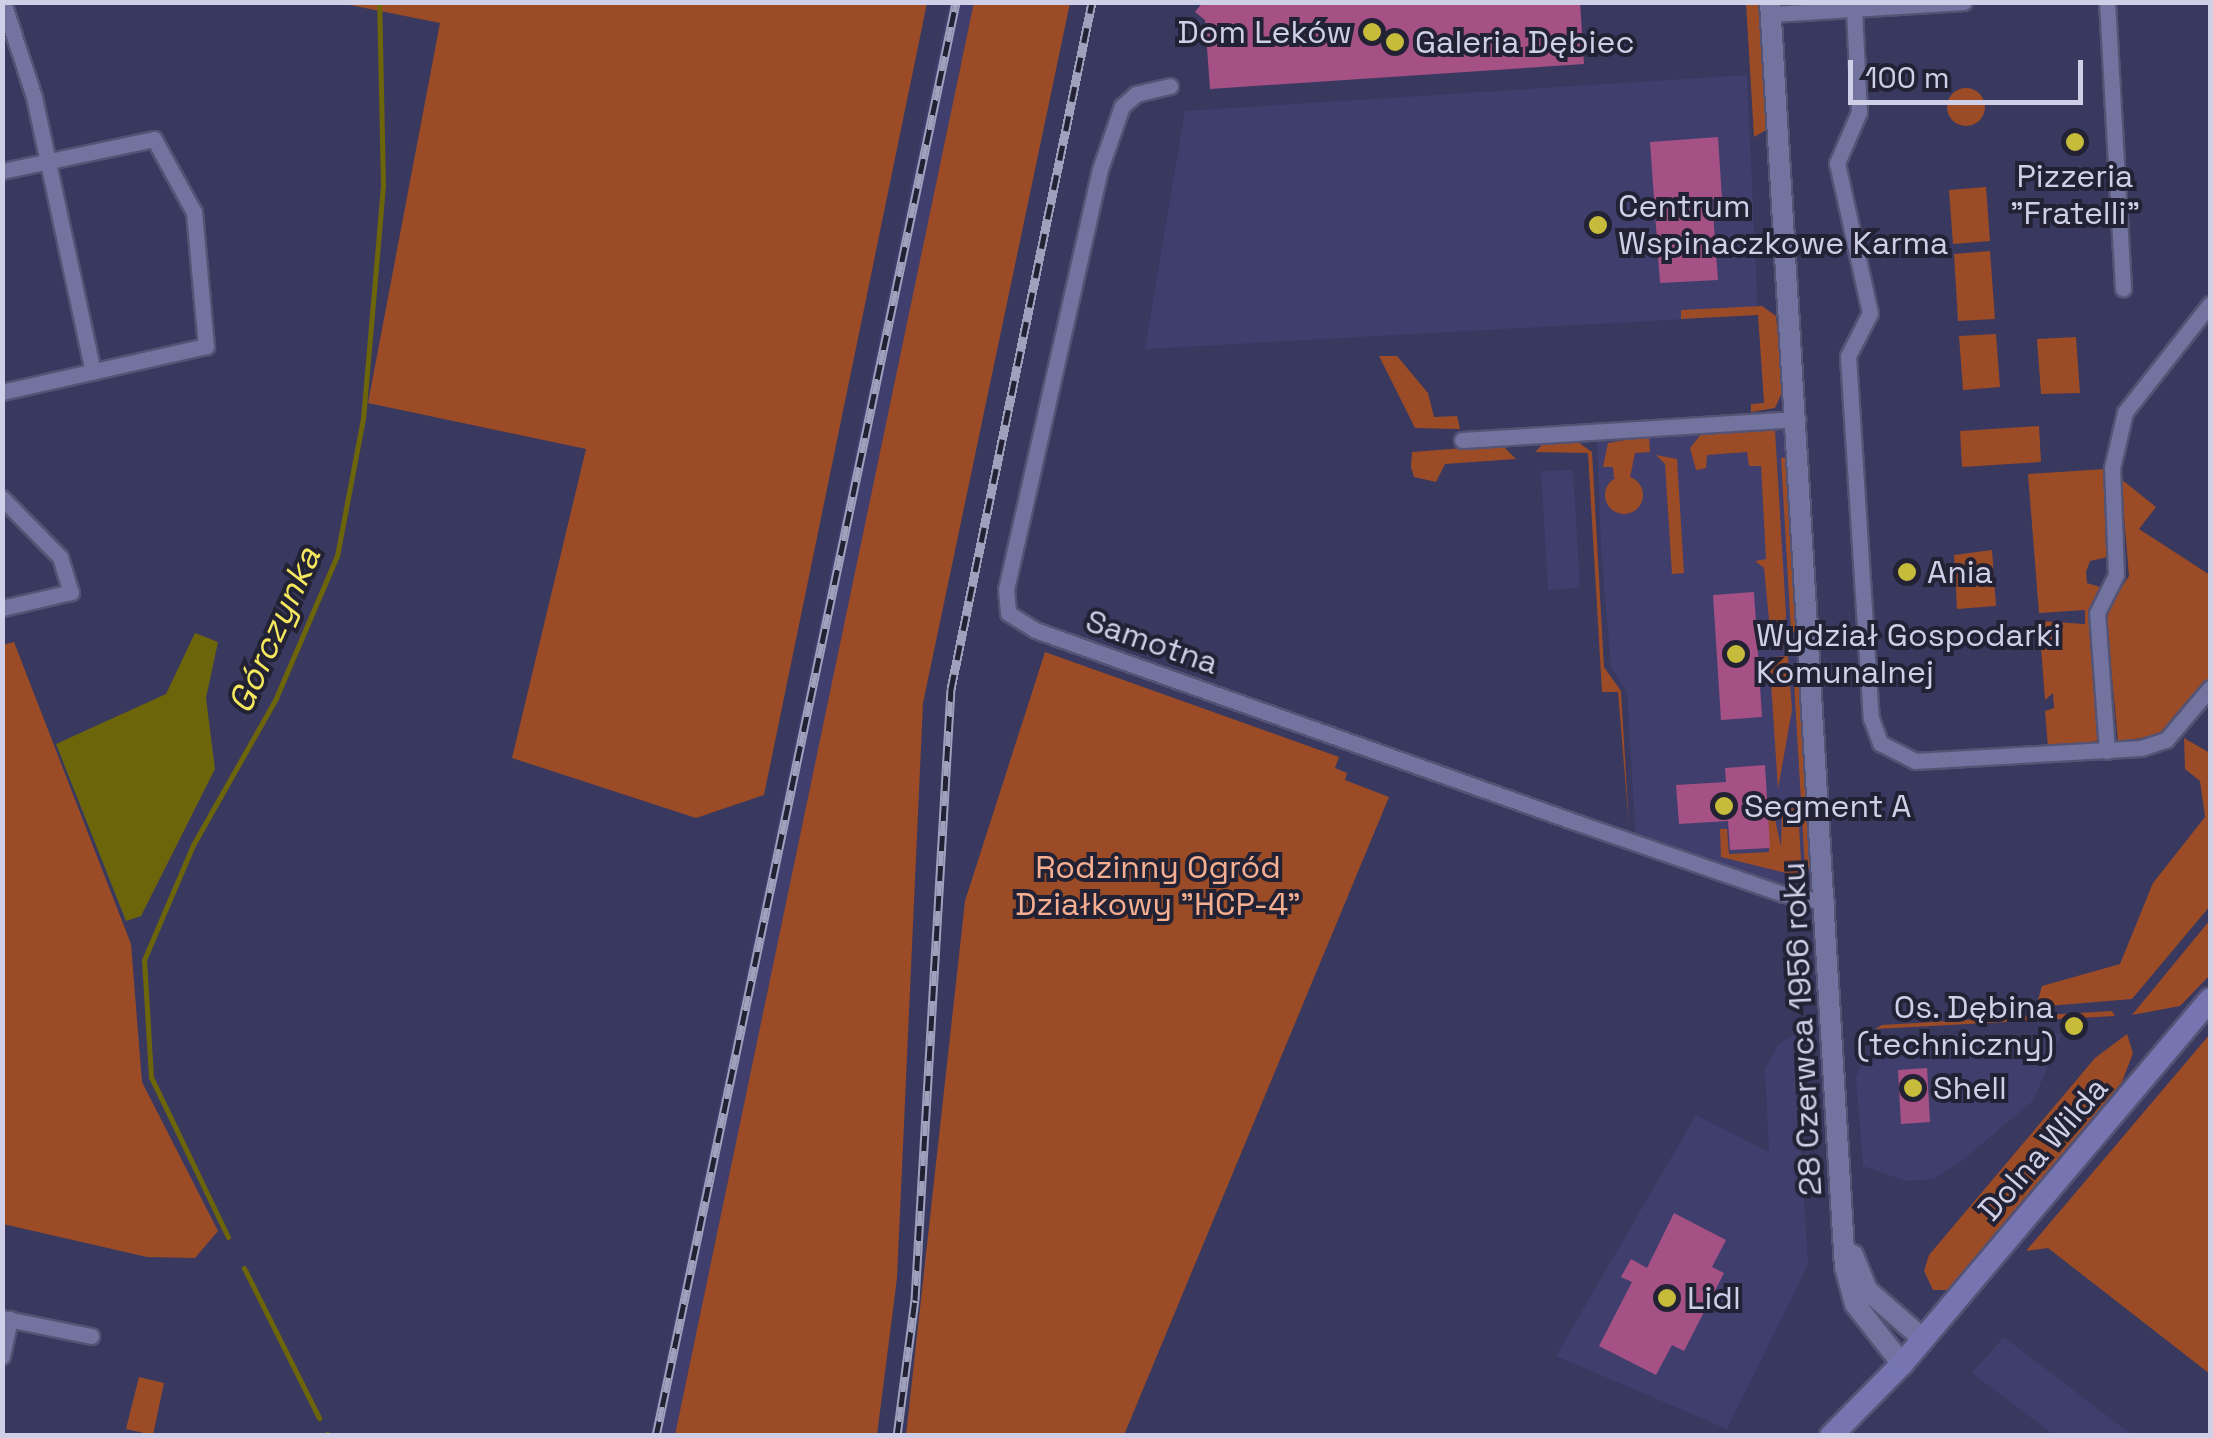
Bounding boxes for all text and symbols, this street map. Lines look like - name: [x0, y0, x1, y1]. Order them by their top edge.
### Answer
- place label: Dom Leków: [1177, 13, 1352, 51]
- marker: Dom Leków: [1361, 21, 1383, 43]
- place label: Galeria Dębiec: [1415, 23, 1635, 61]
- marker: Galeria Dębiec: [1384, 31, 1406, 53]
- scale bar: [1853, 40, 2088, 102]
- text: 100 m: [1865, 58, 1950, 97]
- marker: Pizzeria "Fratelli": [2064, 131, 2086, 153]
- place label: Pizzeria "Fratelli": [2010, 158, 2140, 233]
- place label: Centrum Wspinaczkowe Karma: [1618, 188, 1948, 263]
- marker: Centrum Wspinaczkowe Karma: [1587, 214, 1609, 236]
- water label: Górczynka: [219, 540, 329, 720]
- place label: Ania: [1927, 553, 1993, 591]
- marker: Ania: [1896, 561, 1918, 583]
- street label: Samotna: [1081, 601, 1223, 683]
- place label: Wydział Gospodarki Komunalnej: [1756, 617, 2061, 692]
- marker: Wydział Gospodarki Komunalnej: [1725, 643, 1747, 665]
- place label: Segment A: [1744, 787, 1912, 825]
- marker: Segment A: [1713, 795, 1735, 817]
- park label: Rodzinny Ogród Działkowy "HCP-4": [1015, 849, 1301, 924]
- street label: 28 Czerwca 1956 roku: [1774, 861, 1830, 1197]
- place label: Os. Dębina (techniczny): [1856, 989, 2054, 1064]
- marker: Os. Dębina (techniczny): [2063, 1015, 2085, 1037]
- place label: Shell: [1933, 1069, 2007, 1107]
- street label: Dolna Wilda: [1970, 1069, 2116, 1229]
- marker: Shell: [1902, 1077, 1924, 1099]
- place label: Lidl: [1687, 1279, 1741, 1317]
- marker: Lidl: [1656, 1287, 1678, 1309]

